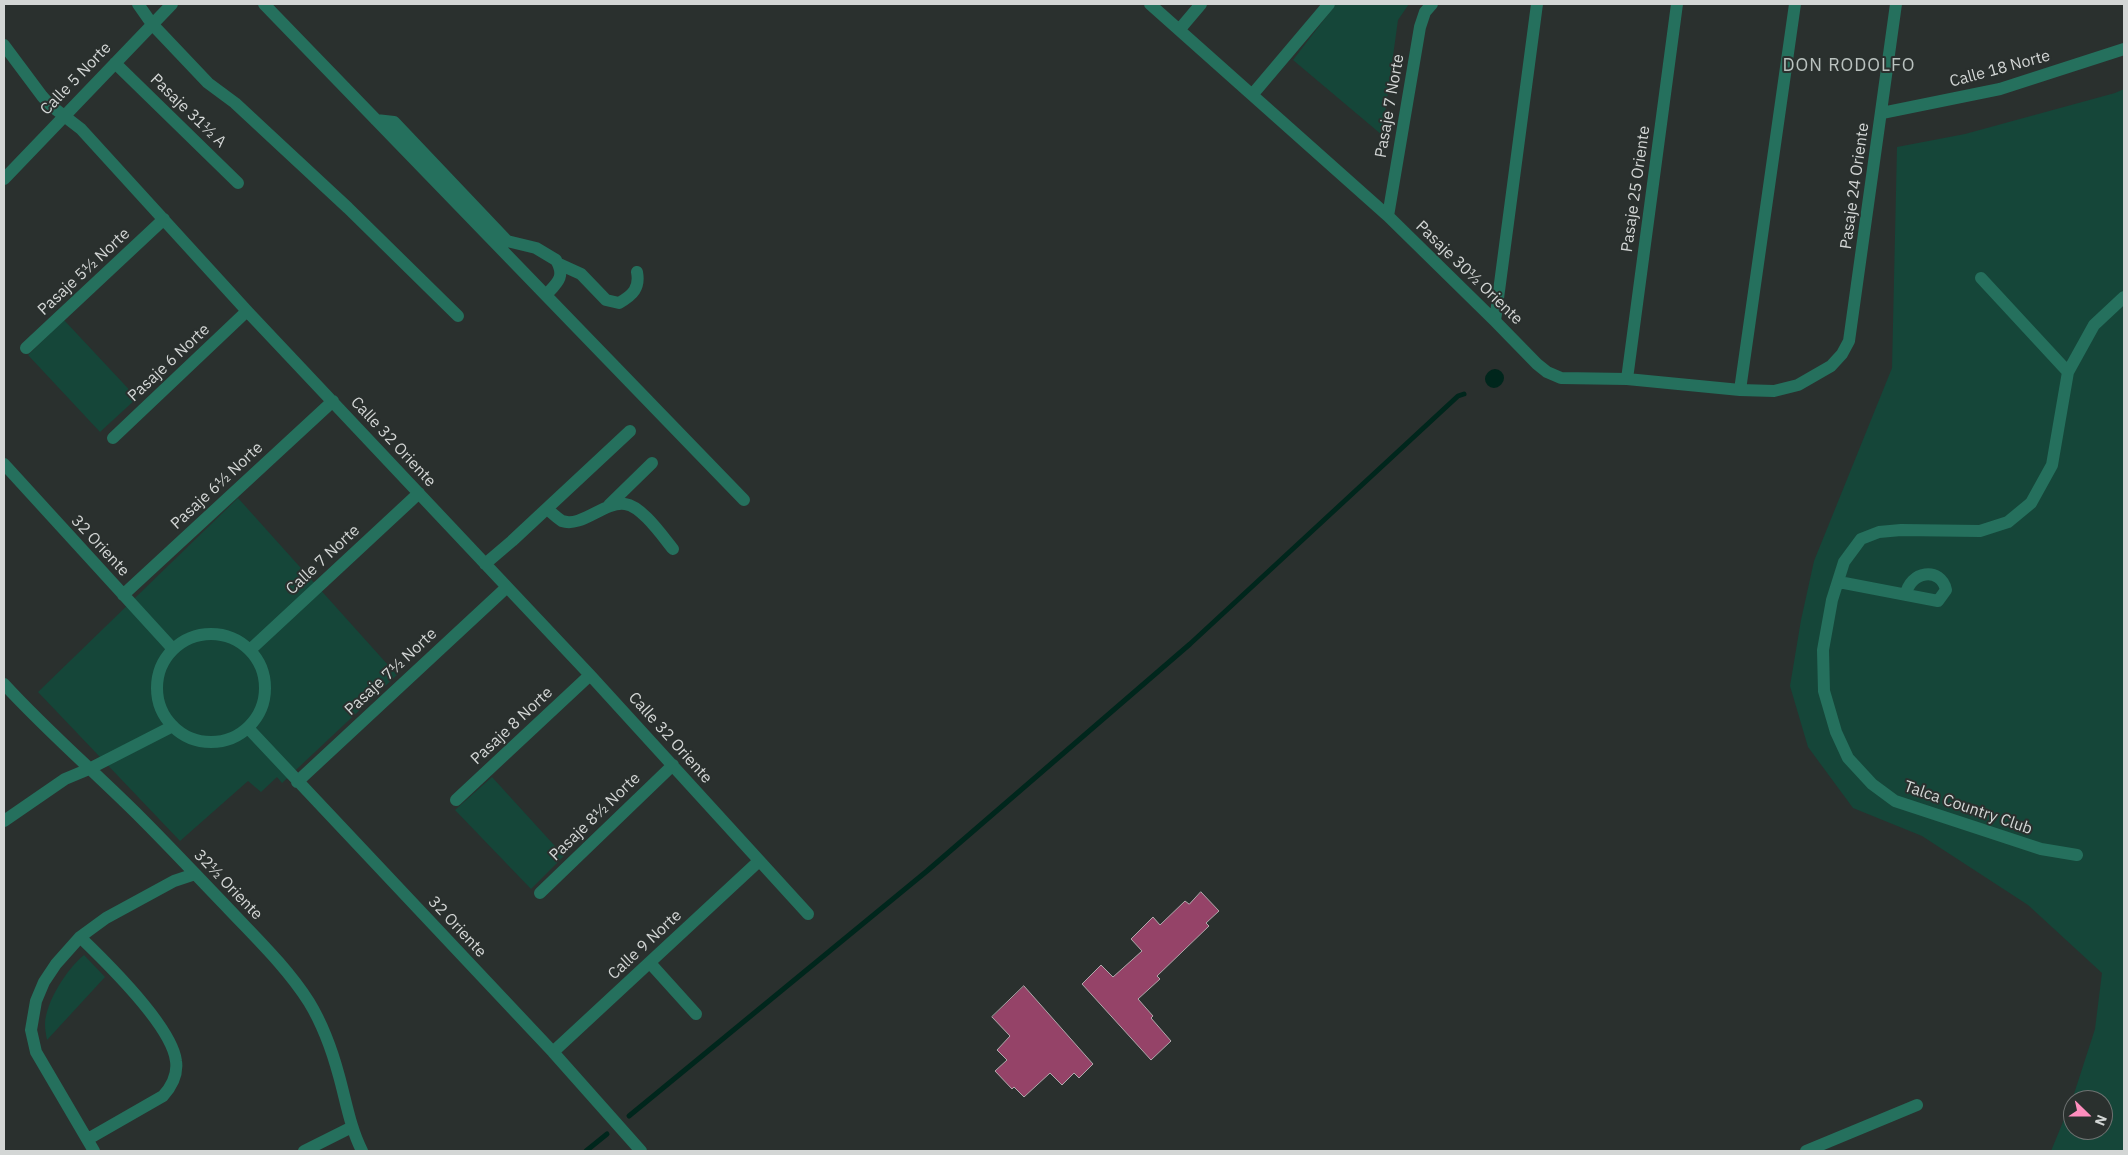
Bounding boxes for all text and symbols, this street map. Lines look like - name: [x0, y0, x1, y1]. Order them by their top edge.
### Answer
- street label: Calle 5 Norte: [37, 39, 115, 119]
- street label: Calle 18 Norte: [1948, 46, 2052, 92]
- street label: Pasaje 7 Norte: [1371, 53, 1409, 159]
- district label: DON RODOLFO: [1781, 55, 1917, 77]
- street label: Pasaje 31½ A: [146, 70, 230, 152]
- street label: Pasaje 24 Oriente: [1837, 122, 1873, 250]
- street label: Pasaje 25 Oriente: [1618, 125, 1654, 253]
- street label: Pasaje 30½ Oriente: [1412, 217, 1526, 329]
- street label: Pasaje 5½ Norte: [34, 224, 134, 320]
- street label: Pasaje 6 Norte: [124, 320, 214, 406]
- street label: Calle 32 Oriente: [346, 393, 440, 491]
- street label: Pasaje 6½ Norte: [167, 438, 267, 534]
- street label: 32 Oriente: [67, 512, 133, 580]
- street label: Calle 7 Norte: [282, 521, 364, 599]
- street label: Pasaje 7½ Norte: [341, 624, 441, 720]
- street label: Pasaje 8 Norte: [467, 683, 557, 769]
- street label: Calle 32 Oriente: [624, 688, 716, 788]
- street label: Pasaje 8½ Norte: [546, 769, 644, 865]
- street label: Talca Country Club: [1901, 777, 2035, 839]
- street label: 32½ Oriente: [190, 846, 266, 924]
- street label: 32 Oriente: [424, 893, 490, 961]
- street label: Calle 9 Norte: [604, 906, 686, 984]
- north arrow: [2063, 1090, 2113, 1140]
- text: N: [2091, 1112, 2111, 1128]

